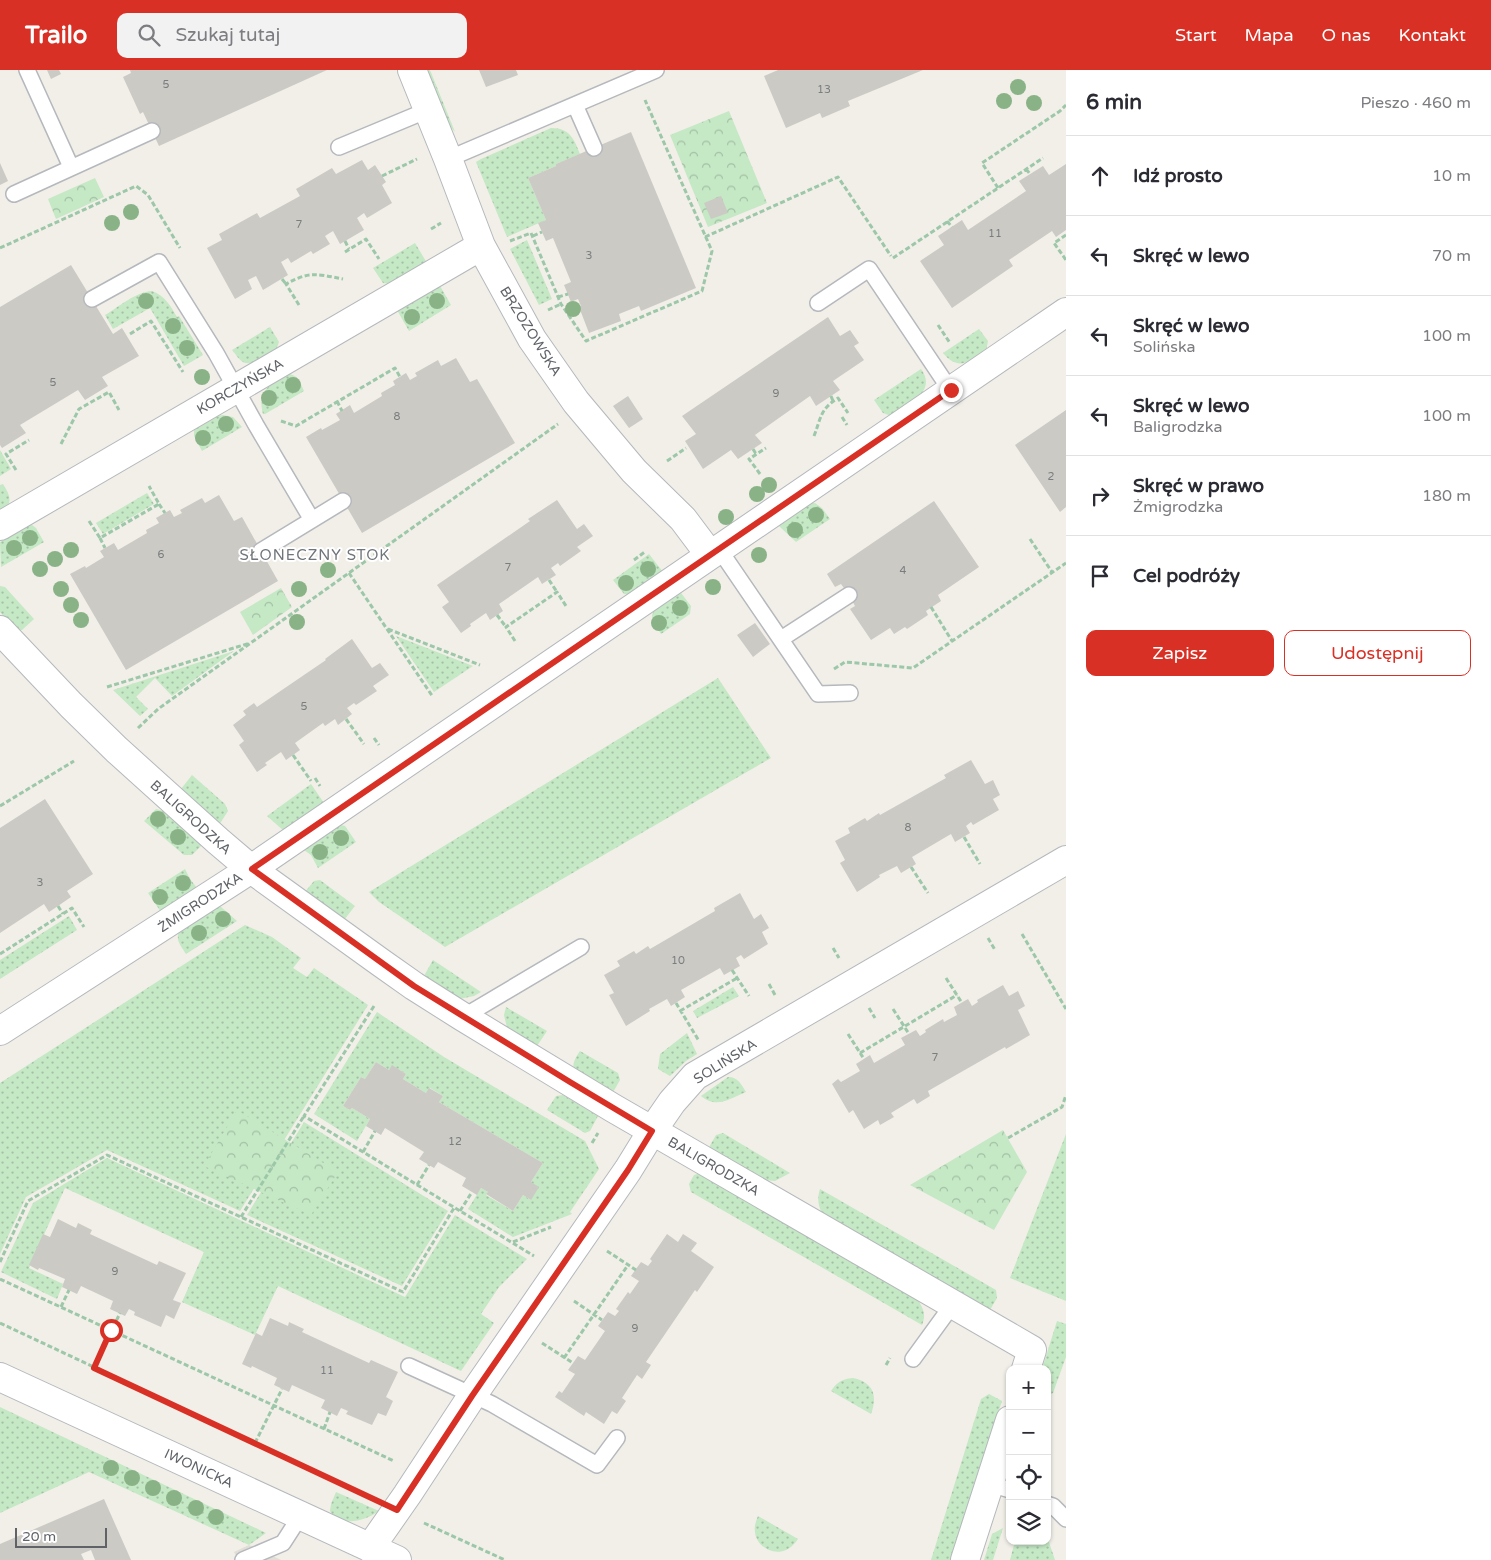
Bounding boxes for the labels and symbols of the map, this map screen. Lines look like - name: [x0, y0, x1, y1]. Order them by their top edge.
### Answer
- house number: 5: [163, 78, 170, 91]
- house number: 13: [817, 83, 831, 96]
- house number: 7: [296, 218, 303, 231]
- house number: 11: [988, 227, 1002, 240]
- house number: 3: [586, 249, 593, 262]
- street label: BRZOZOWSKA: [496, 283, 565, 379]
- street label: KORCZYŃSKA: [194, 355, 287, 418]
- house number: 5: [50, 376, 57, 389]
- route end: [940, 379, 963, 402]
- house number: 9: [773, 387, 780, 400]
- house number: 8: [394, 410, 401, 423]
- house number: 2: [1048, 470, 1055, 483]
- district label: SŁONECZNY STOK: [240, 546, 390, 564]
- house number: 6: [158, 548, 165, 561]
- house number: 7: [505, 561, 512, 574]
- house number: 4: [900, 564, 907, 577]
- house number: 5: [301, 700, 308, 713]
- street label: BALIGRODZKA: [147, 777, 235, 858]
- house number: 8: [905, 821, 912, 834]
- street label: ŻMIGRODZKA: [155, 869, 246, 936]
- house number: 3: [37, 876, 44, 889]
- house number: 10: [671, 954, 685, 967]
- street label: SOLIŃSKA: [690, 1035, 760, 1088]
- house number: 7: [932, 1051, 939, 1064]
- street label: BALIGRODZKA: [665, 1133, 763, 1200]
- house number: 12: [448, 1135, 462, 1148]
- house number: 9: [112, 1265, 119, 1278]
- route start: [100, 1319, 123, 1342]
- house number: 9: [632, 1322, 639, 1335]
- house number: 11: [320, 1364, 334, 1377]
- street label: IWONICKA: [162, 1445, 236, 1492]
- scale bar: [15, 1525, 108, 1548]

